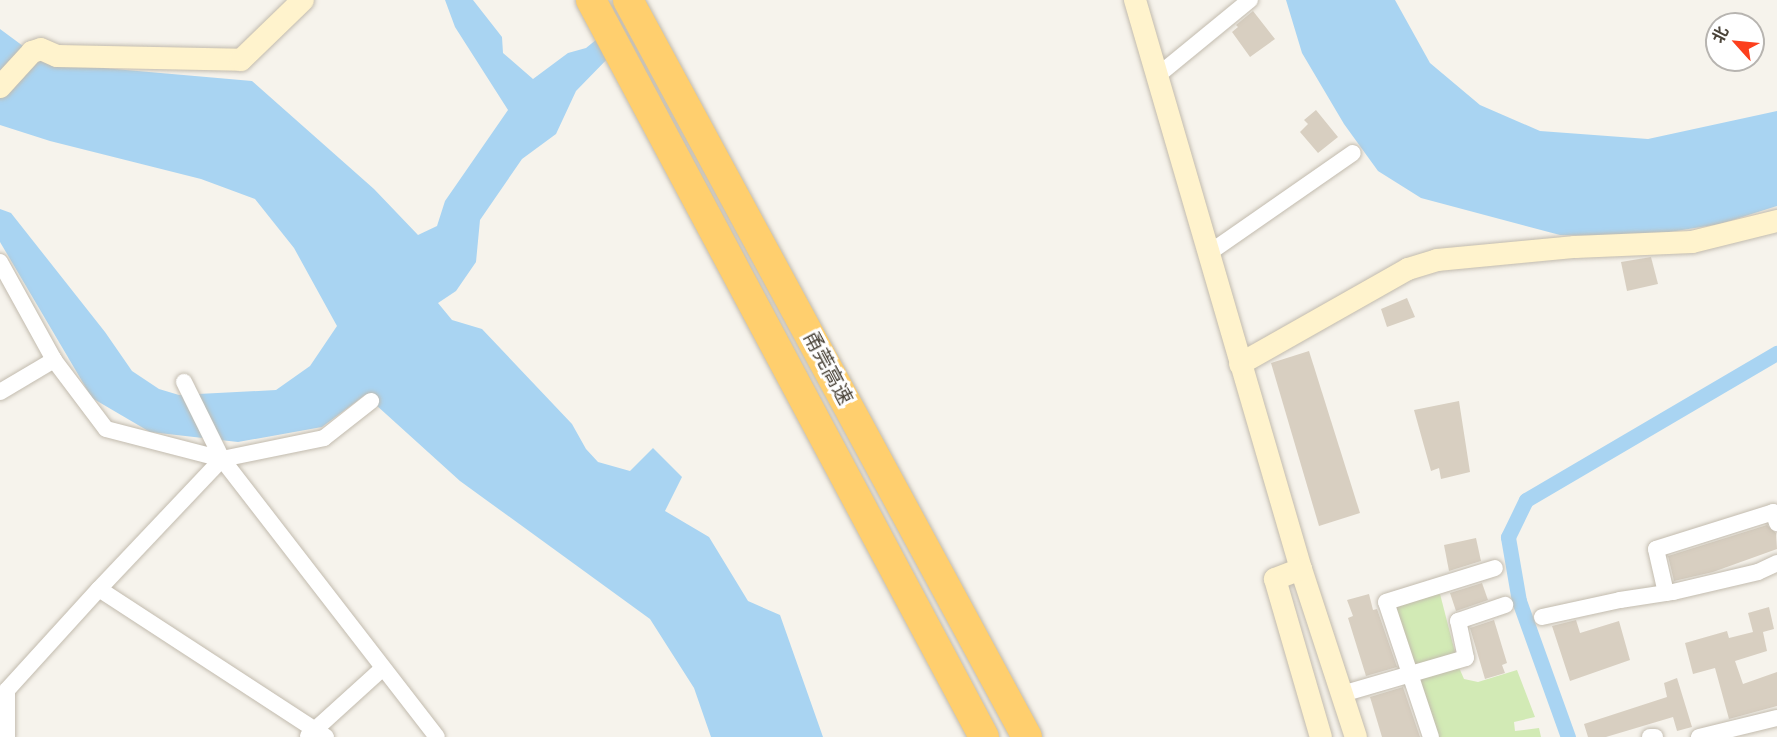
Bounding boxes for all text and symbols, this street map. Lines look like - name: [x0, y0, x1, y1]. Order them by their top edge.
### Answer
- north arrow: [1705, 12, 1765, 72]
- text: 北: [1707, 23, 1733, 46]
- street label: 甬莞高速: [799, 327, 857, 409]

